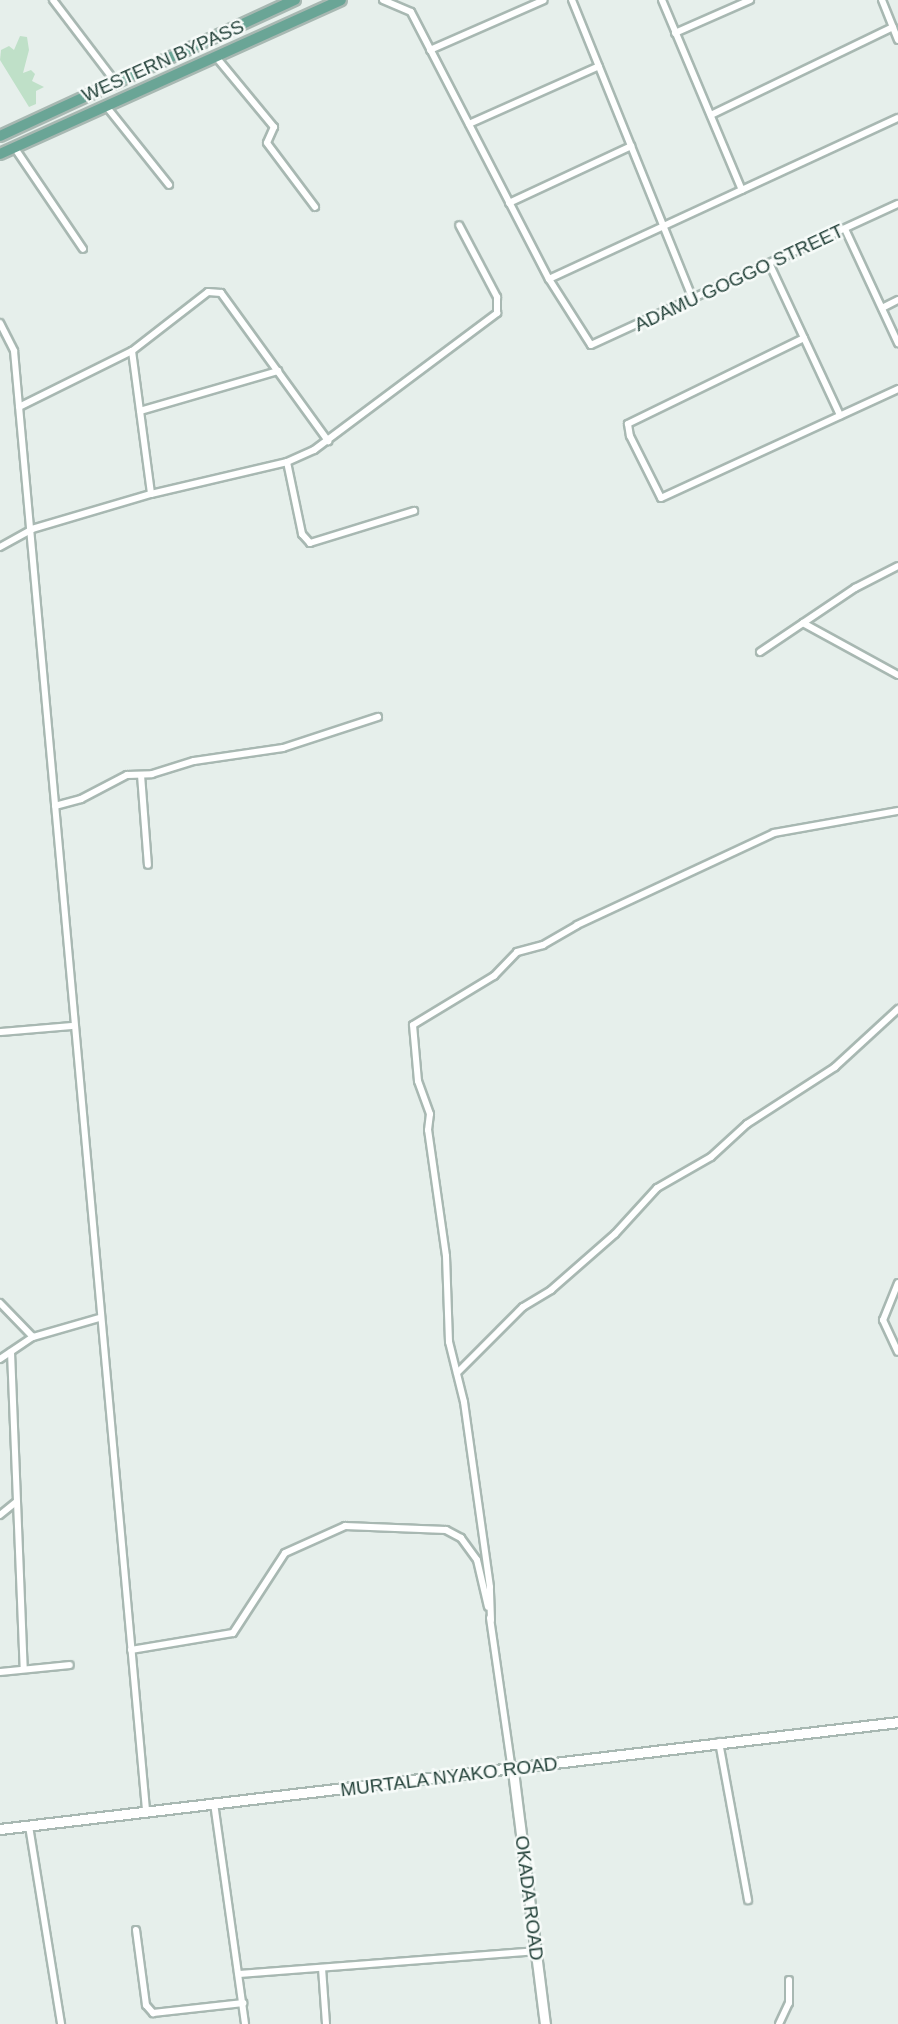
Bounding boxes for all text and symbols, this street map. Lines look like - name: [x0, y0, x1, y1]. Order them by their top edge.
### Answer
- street label: WESTERN BYPASS: [78, 15, 248, 107]
- street label: ADAMU GOGGO STREET: [631, 219, 847, 337]
- street label: MURTALA NYAKO ROAD: [339, 1752, 559, 1802]
- street label: OKADA ROAD: [510, 1834, 548, 1962]

